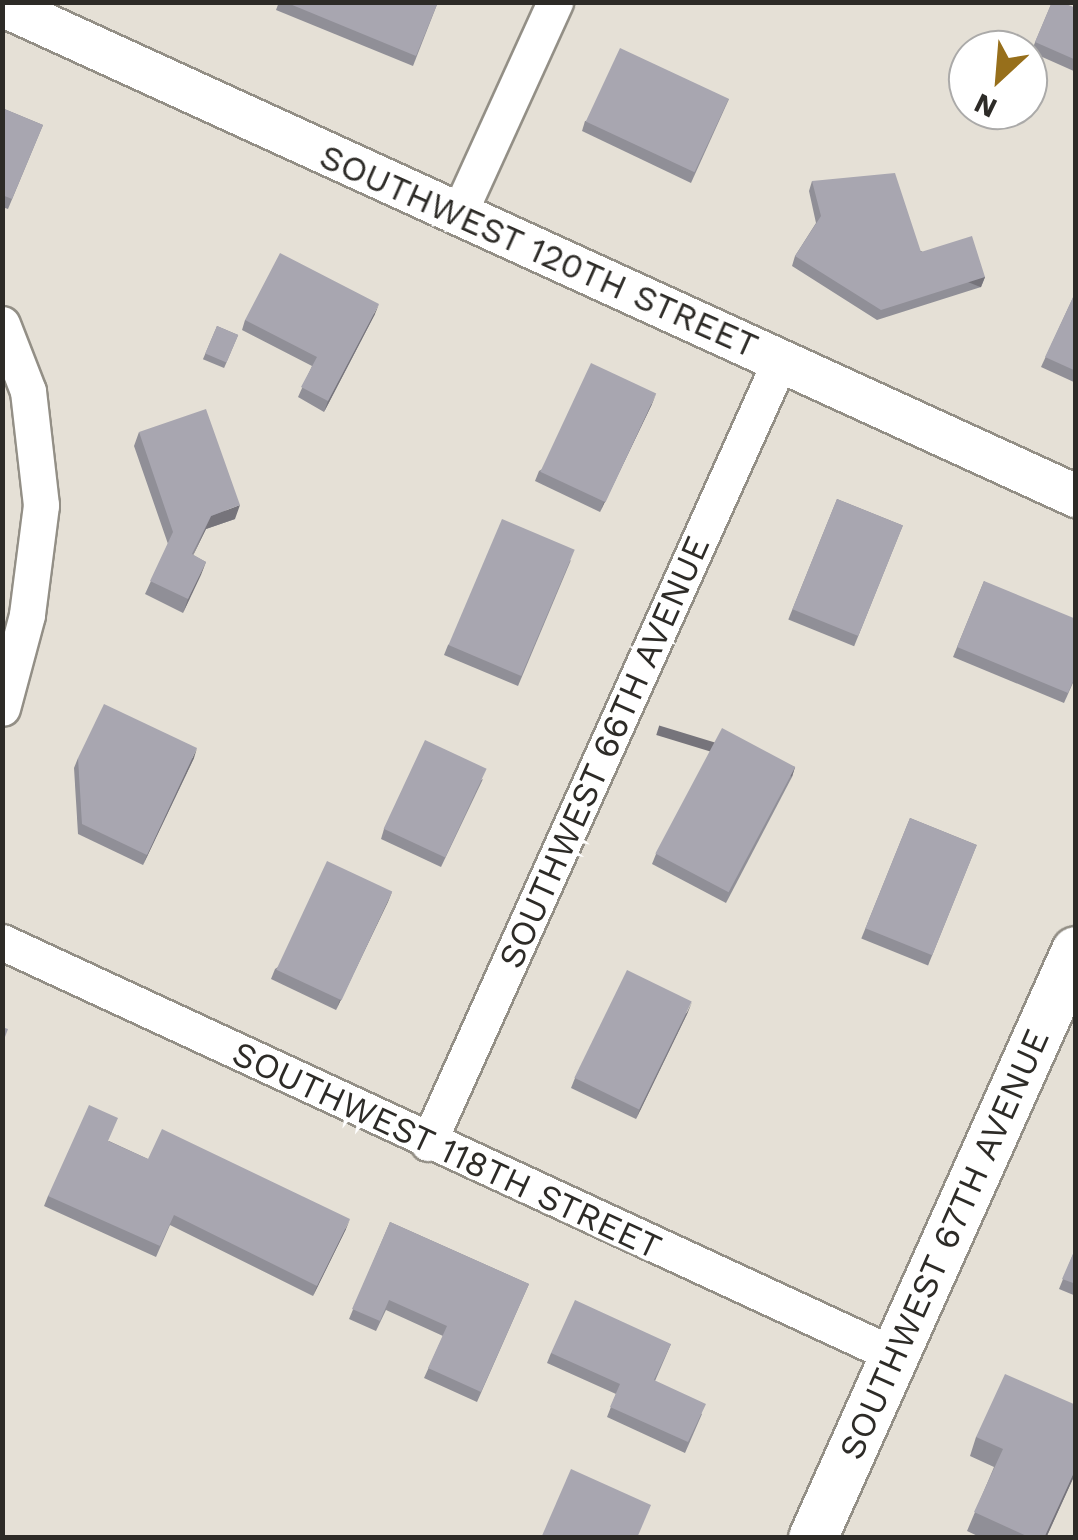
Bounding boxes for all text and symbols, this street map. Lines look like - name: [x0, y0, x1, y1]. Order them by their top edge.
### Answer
- north arrow: [948, 30, 1048, 130]
- text: N: [969, 86, 1002, 125]
- street label: SOUTHWEST 120TH STREET: [313, 135, 765, 367]
- street label: SOUTHWEST 66TH AVENUE: [489, 528, 719, 976]
- street label: SOUTHWEST 67TH AVENUE: [829, 1021, 1059, 1467]
- street label: SOUTHWEST 118TH STREET: [225, 1032, 669, 1268]

